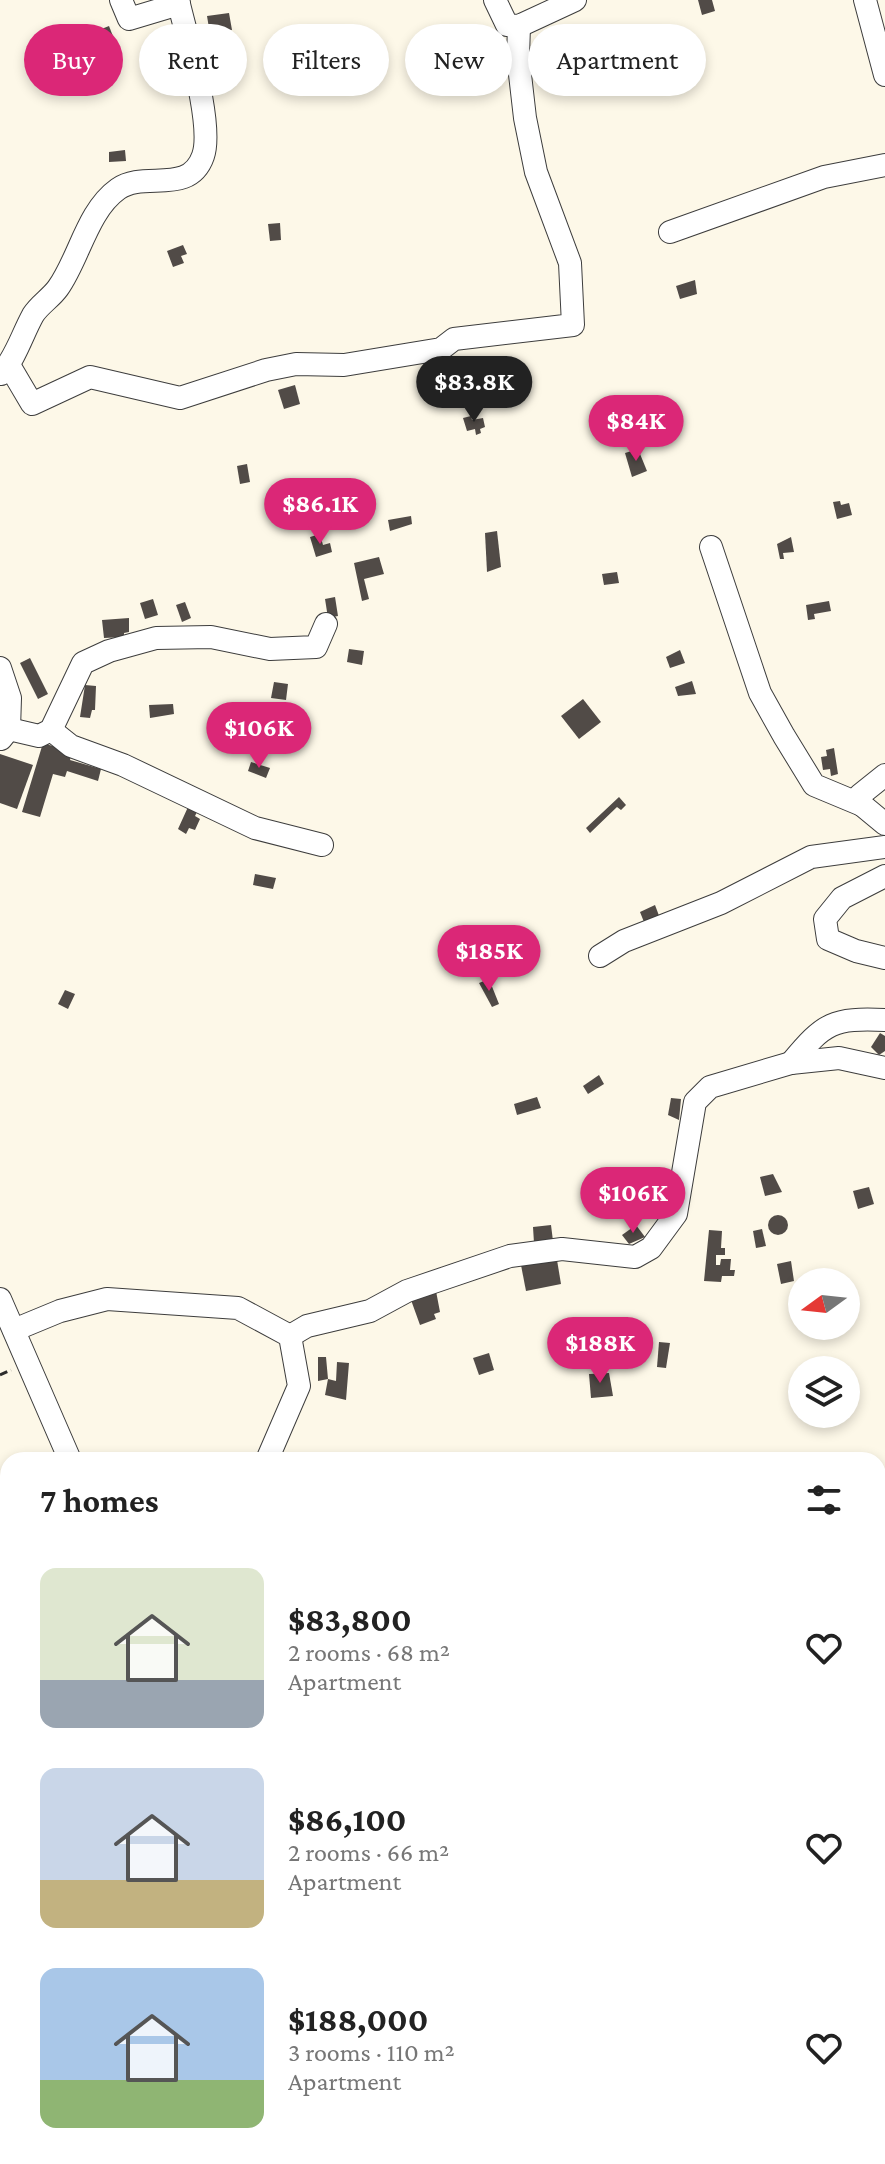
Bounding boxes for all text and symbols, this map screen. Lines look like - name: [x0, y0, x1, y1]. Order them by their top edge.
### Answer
- chip: Buy: [24, 24, 123, 96]
- chip: Rent: [139, 24, 247, 96]
- chip: Filters: [263, 24, 389, 96]
- chip: New: [405, 24, 512, 96]
- chip: Apartment: [528, 24, 706, 96]
- pin: $83.8K: [409, 356, 539, 424]
- text: $83.8K: [434, 367, 514, 396]
- pin: $84K: [589, 395, 683, 463]
- text: $84K: [607, 406, 665, 435]
- pin: $86.1K: [255, 478, 385, 546]
- text: $86.1K: [282, 489, 358, 518]
- pin: $106K: [203, 702, 315, 770]
- text: $106K: [224, 713, 294, 742]
- pin: $185K: [433, 925, 545, 993]
- text: $185K: [455, 936, 523, 965]
- pin: $106K: [577, 1167, 689, 1235]
- text: $106K: [598, 1178, 668, 1207]
- north arrow: [788, 1268, 860, 1340]
- map controls: [788, 1268, 860, 1428]
- pin: $188K: [544, 1317, 656, 1385]
- text: $188K: [565, 1328, 635, 1357]
- button: layers: [788, 1356, 860, 1428]
- icon: filters: [802, 1478, 846, 1522]
- text: 7 homes: [40, 1482, 159, 1519]
- icon: home: [104, 1600, 200, 1696]
- text: $83,800: [288, 1601, 412, 1638]
- icon: heart: [802, 1626, 846, 1670]
- text: 2 rooms · 68 m²: [288, 1638, 450, 1667]
- text: Apartment: [288, 1667, 401, 1696]
- icon: home: [104, 1800, 200, 1896]
- text: $86,100: [288, 1801, 407, 1838]
- icon: heart: [802, 1826, 846, 1870]
- text: 2 rooms · 66 m²: [288, 1838, 449, 1867]
- text: Apartment: [288, 1867, 401, 1896]
- icon: home: [104, 2000, 200, 2096]
- text: $188,000: [288, 2001, 428, 2038]
- icon: heart: [802, 2026, 846, 2070]
- text: 3 rooms · 110 m²: [288, 2038, 455, 2067]
- text: Apartment: [288, 2067, 401, 2096]

